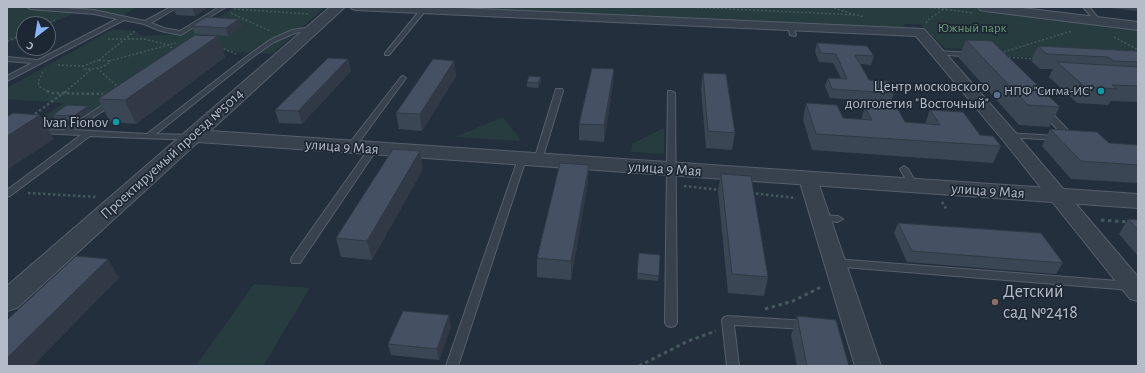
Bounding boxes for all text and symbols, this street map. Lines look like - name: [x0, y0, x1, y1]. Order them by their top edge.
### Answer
- north arrow: [16, 16, 56, 56]
- park label: Южный парк: [938, 20, 1006, 36]
- text: С: [25, 40, 36, 52]
- place label: Центр московского долголетия "Восточный": [845, 77, 989, 112]
- place label: НПФ "Сигма-ИС": [1004, 83, 1093, 99]
- street label: Проектируемый проезд №5014: [97, 85, 247, 223]
- marker: НПФ "Сигма-ИС": [1096, 86, 1106, 96]
- marker: Центр московского долголетия "Восточный": [992, 90, 1002, 100]
- place label: Ivan Fionov: [43, 113, 108, 131]
- marker: Ivan Fionov: [111, 117, 121, 127]
- street label: улица 9 Мая: [305, 135, 379, 159]
- street label: улица 9 Мая: [628, 157, 702, 181]
- street label: улица 9 Мая: [951, 179, 1025, 203]
- place label: Детский сад №2418: [1003, 281, 1078, 324]
- marker: Детский сад №2418: [990, 297, 1000, 307]

